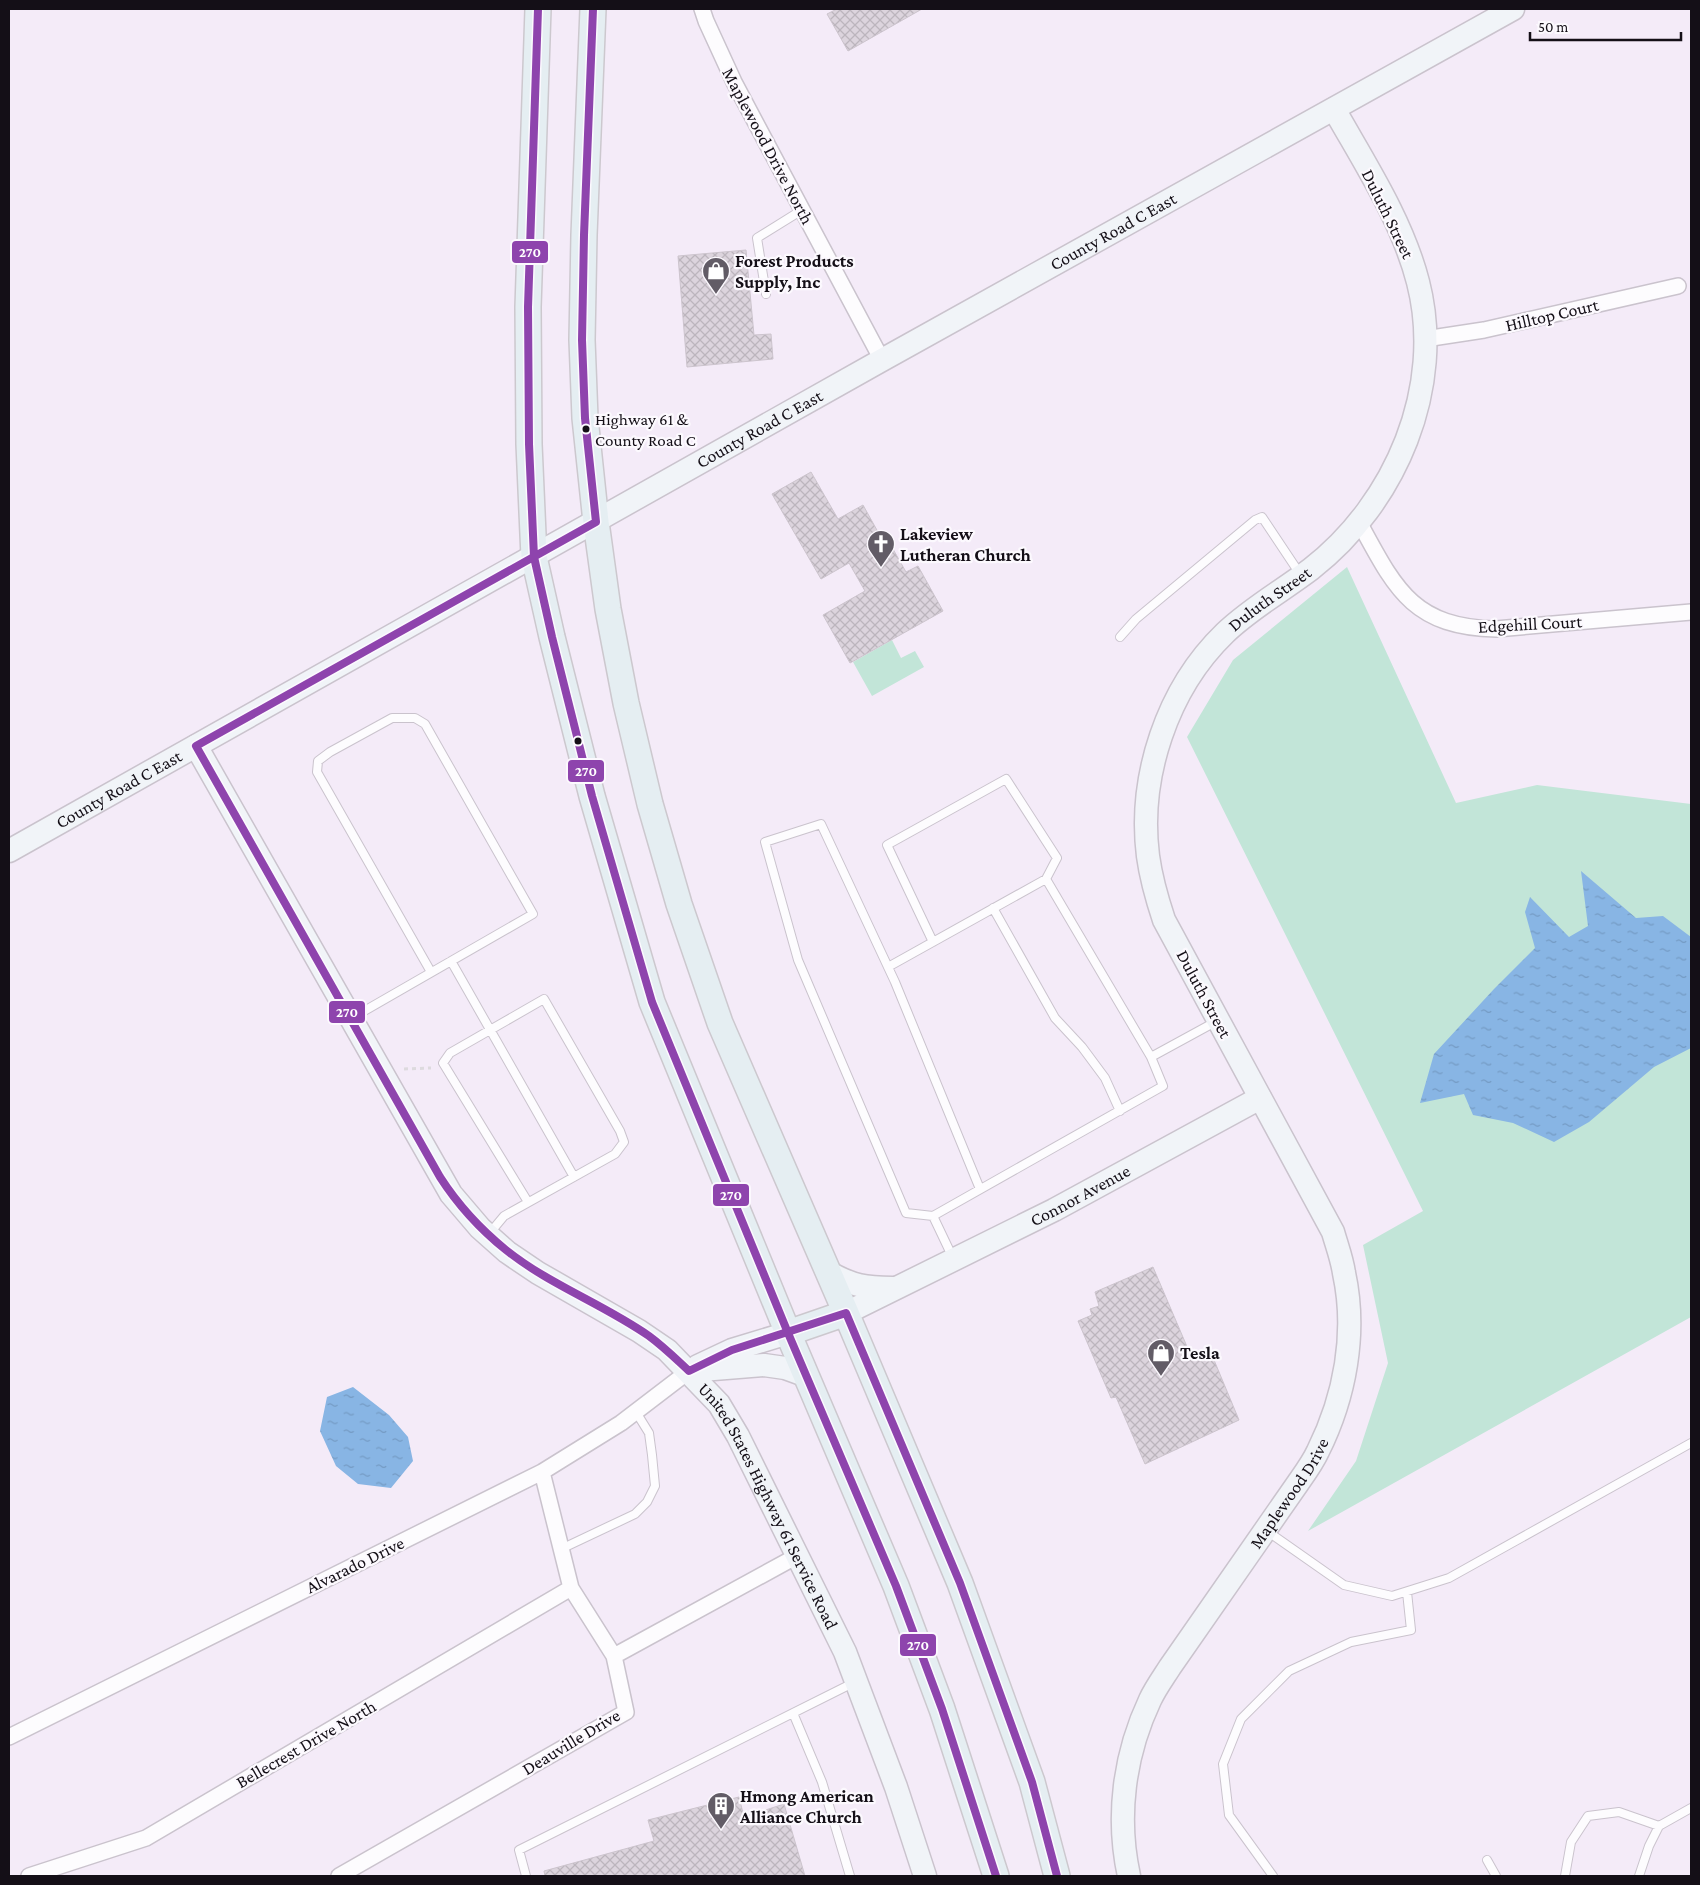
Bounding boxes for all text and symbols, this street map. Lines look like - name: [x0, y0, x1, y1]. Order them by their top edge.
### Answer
- scale bar: [1530, 10, 1681, 42]
- text: 50 m: [1538, 19, 1568, 35]
- street label: Maplewood Drive North: [718, 64, 818, 228]
- street label: Duluth Street: [1358, 166, 1419, 263]
- street label: County Road C East: [1046, 188, 1181, 275]
- line badge: 270: [511, 240, 549, 264]
- text: 270: [519, 244, 541, 260]
- place label: Forest Products Supply, Inc: [735, 251, 853, 292]
- shop icon: Forest Products Supply, Inc: [701, 256, 731, 295]
- street label: Hilltop Court: [1504, 294, 1602, 335]
- street label: County Road C East: [693, 385, 827, 472]
- place label: Highway 61 & County Road C: [595, 410, 696, 450]
- marker: Highway 61 & County Road C: [581, 424, 591, 434]
- place label: Lakeview Lutheran Church: [900, 524, 1032, 565]
- church icon: Lakeview Lutheran Church: [866, 529, 896, 568]
- street label: Duluth Street: [1224, 562, 1316, 635]
- street label: Edgehill Court: [1477, 611, 1584, 637]
- unlabelled marker: [573, 736, 583, 746]
- street label: County Road C East: [52, 745, 186, 833]
- line badge: 270: [567, 759, 605, 783]
- text: 270: [575, 763, 597, 779]
- street label: Duluth Street: [1172, 946, 1236, 1042]
- line badge: 270: [328, 1000, 366, 1024]
- text: 270: [336, 1004, 358, 1020]
- street label: Connor Avenue: [1027, 1160, 1134, 1230]
- line badge: 270: [712, 1183, 750, 1207]
- text: 270: [720, 1187, 742, 1203]
- shop icon: Tesla: [1146, 1338, 1176, 1377]
- place label: Tesla: [1180, 1343, 1220, 1363]
- street label: United States Highway 61 Service Road: [694, 1379, 842, 1633]
- street label: Maplewood Drive: [1246, 1435, 1333, 1552]
- street label: Alvarado Drive: [303, 1533, 407, 1597]
- line badge: 270: [899, 1633, 937, 1657]
- text: 270: [907, 1637, 929, 1653]
- street label: Bellecrest Drive North: [233, 1696, 380, 1792]
- street label: Deauville Drive: [518, 1705, 624, 1779]
- place label: Hmong American Alliance Church: [739, 1786, 874, 1827]
- building icon: Hmong American Alliance Church: [706, 1791, 736, 1830]

